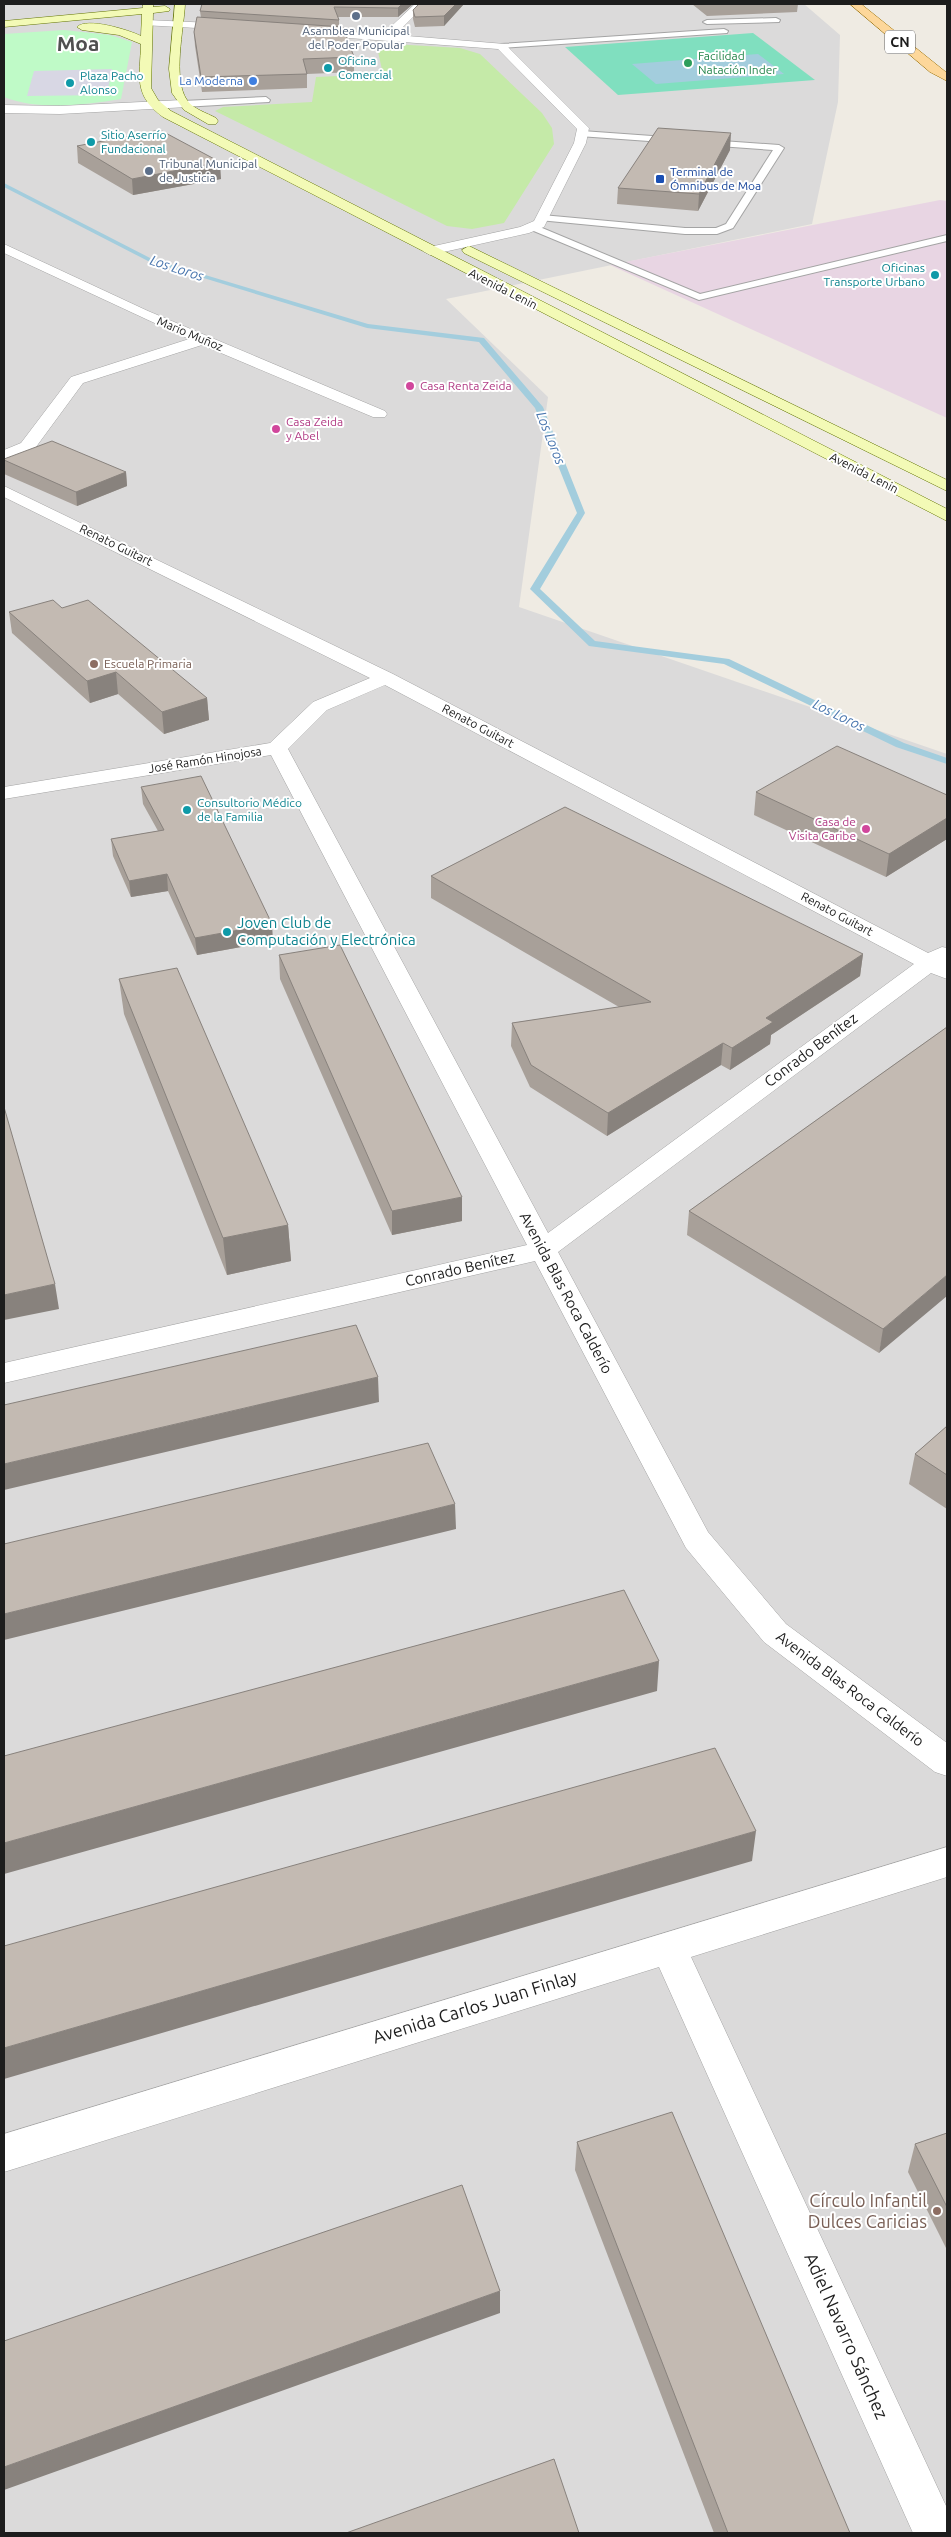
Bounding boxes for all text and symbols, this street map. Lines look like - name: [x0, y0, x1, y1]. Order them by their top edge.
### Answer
- marker: Asamblea Municipal del Poder Popular: [350, 10, 362, 22]
- place label: Asamblea Municipal del Poder Popular: [302, 24, 410, 51]
- district label: Moa: [57, 31, 99, 55]
- road number: CN: [885, 31, 915, 54]
- place label: Facilidad Natación Inder: [698, 49, 777, 76]
- place label: Oficina Comercial: [338, 54, 392, 81]
- marker: Facilidad Natación Inder: [682, 57, 694, 69]
- marker: Oficina Comercial: [322, 62, 334, 74]
- place label: Plaza Pacho Alonso: [80, 69, 144, 96]
- place label: La Moderna: [179, 74, 243, 87]
- marker: La Moderna: [247, 75, 259, 87]
- marker: Plaza Pacho Alonso: [64, 77, 76, 89]
- place label: Sitio Aserrío Fundacional: [101, 128, 166, 155]
- marker: Sitio Aserrío Fundacional: [85, 136, 97, 148]
- place label: Tribunal Municipal de Justicia: [159, 157, 257, 184]
- marker: Tribunal Municipal de Justicia: [143, 165, 155, 177]
- place label: Terminal de Ómnibus de Moa: [670, 165, 761, 192]
- marker: Terminal de Ómnibus de Moa: [654, 173, 666, 185]
- water label: Los Loros: [148, 252, 206, 284]
- place label: Oficinas Transporte Urbano: [824, 261, 925, 288]
- street label: Avenida Lenin: [467, 266, 540, 311]
- marker: Oficinas Transporte Urbano: [929, 269, 941, 281]
- street label: Mario Muñoz: [155, 314, 226, 353]
- place label: Casa Renta Zeida: [420, 379, 512, 392]
- marker: Casa Renta Zeida: [404, 380, 416, 392]
- water label: Los Loros: [533, 409, 569, 467]
- place label: Casa Zeida y Abel: [286, 415, 343, 442]
- marker: Casa Zeida y Abel: [270, 423, 282, 435]
- street label: Avenida Lenin: [828, 450, 901, 495]
- street label: Renato Guitart: [78, 521, 155, 568]
- place label: Escuela Primaria: [104, 657, 192, 670]
- marker: Escuela Primaria: [88, 658, 100, 670]
- water label: Los Loros: [810, 696, 868, 734]
- street label: Renato Guitart: [440, 701, 517, 750]
- street label: José Ramón Hinojosa: [147, 744, 263, 775]
- place label: Consultorio Médico de la Familia: [197, 796, 302, 823]
- marker: Consultorio Médico de la Familia: [181, 804, 193, 816]
- place label: Casa de Visita Caribe: [789, 815, 856, 842]
- marker: Casa de Visita Caribe: [860, 823, 872, 835]
- street label: Renato Guitart: [799, 889, 876, 938]
- place label: Joven Club de Computación y Electrónica: [237, 914, 416, 948]
- marker: Joven Club de Computación y Electrónica: [221, 926, 233, 938]
- street label: Conrado Benítez: [761, 1009, 861, 1090]
- street label: Avenida Blas Roca Calderío: [517, 1209, 616, 1376]
- street label: Conrado Benítez: [403, 1248, 516, 1289]
- street label: Avenida Blas Roca Calderío: [773, 1627, 928, 1750]
- street label: Avenida Carlos Juan Finlay: [370, 1965, 580, 2047]
- place label: Círculo Infantil Dulces Caricias: [808, 2190, 927, 2231]
- marker: Círculo Infantil Dulces Caricias: [931, 2205, 943, 2217]
- street label: Adiel Navarro Sánchez: [801, 2249, 893, 2422]

